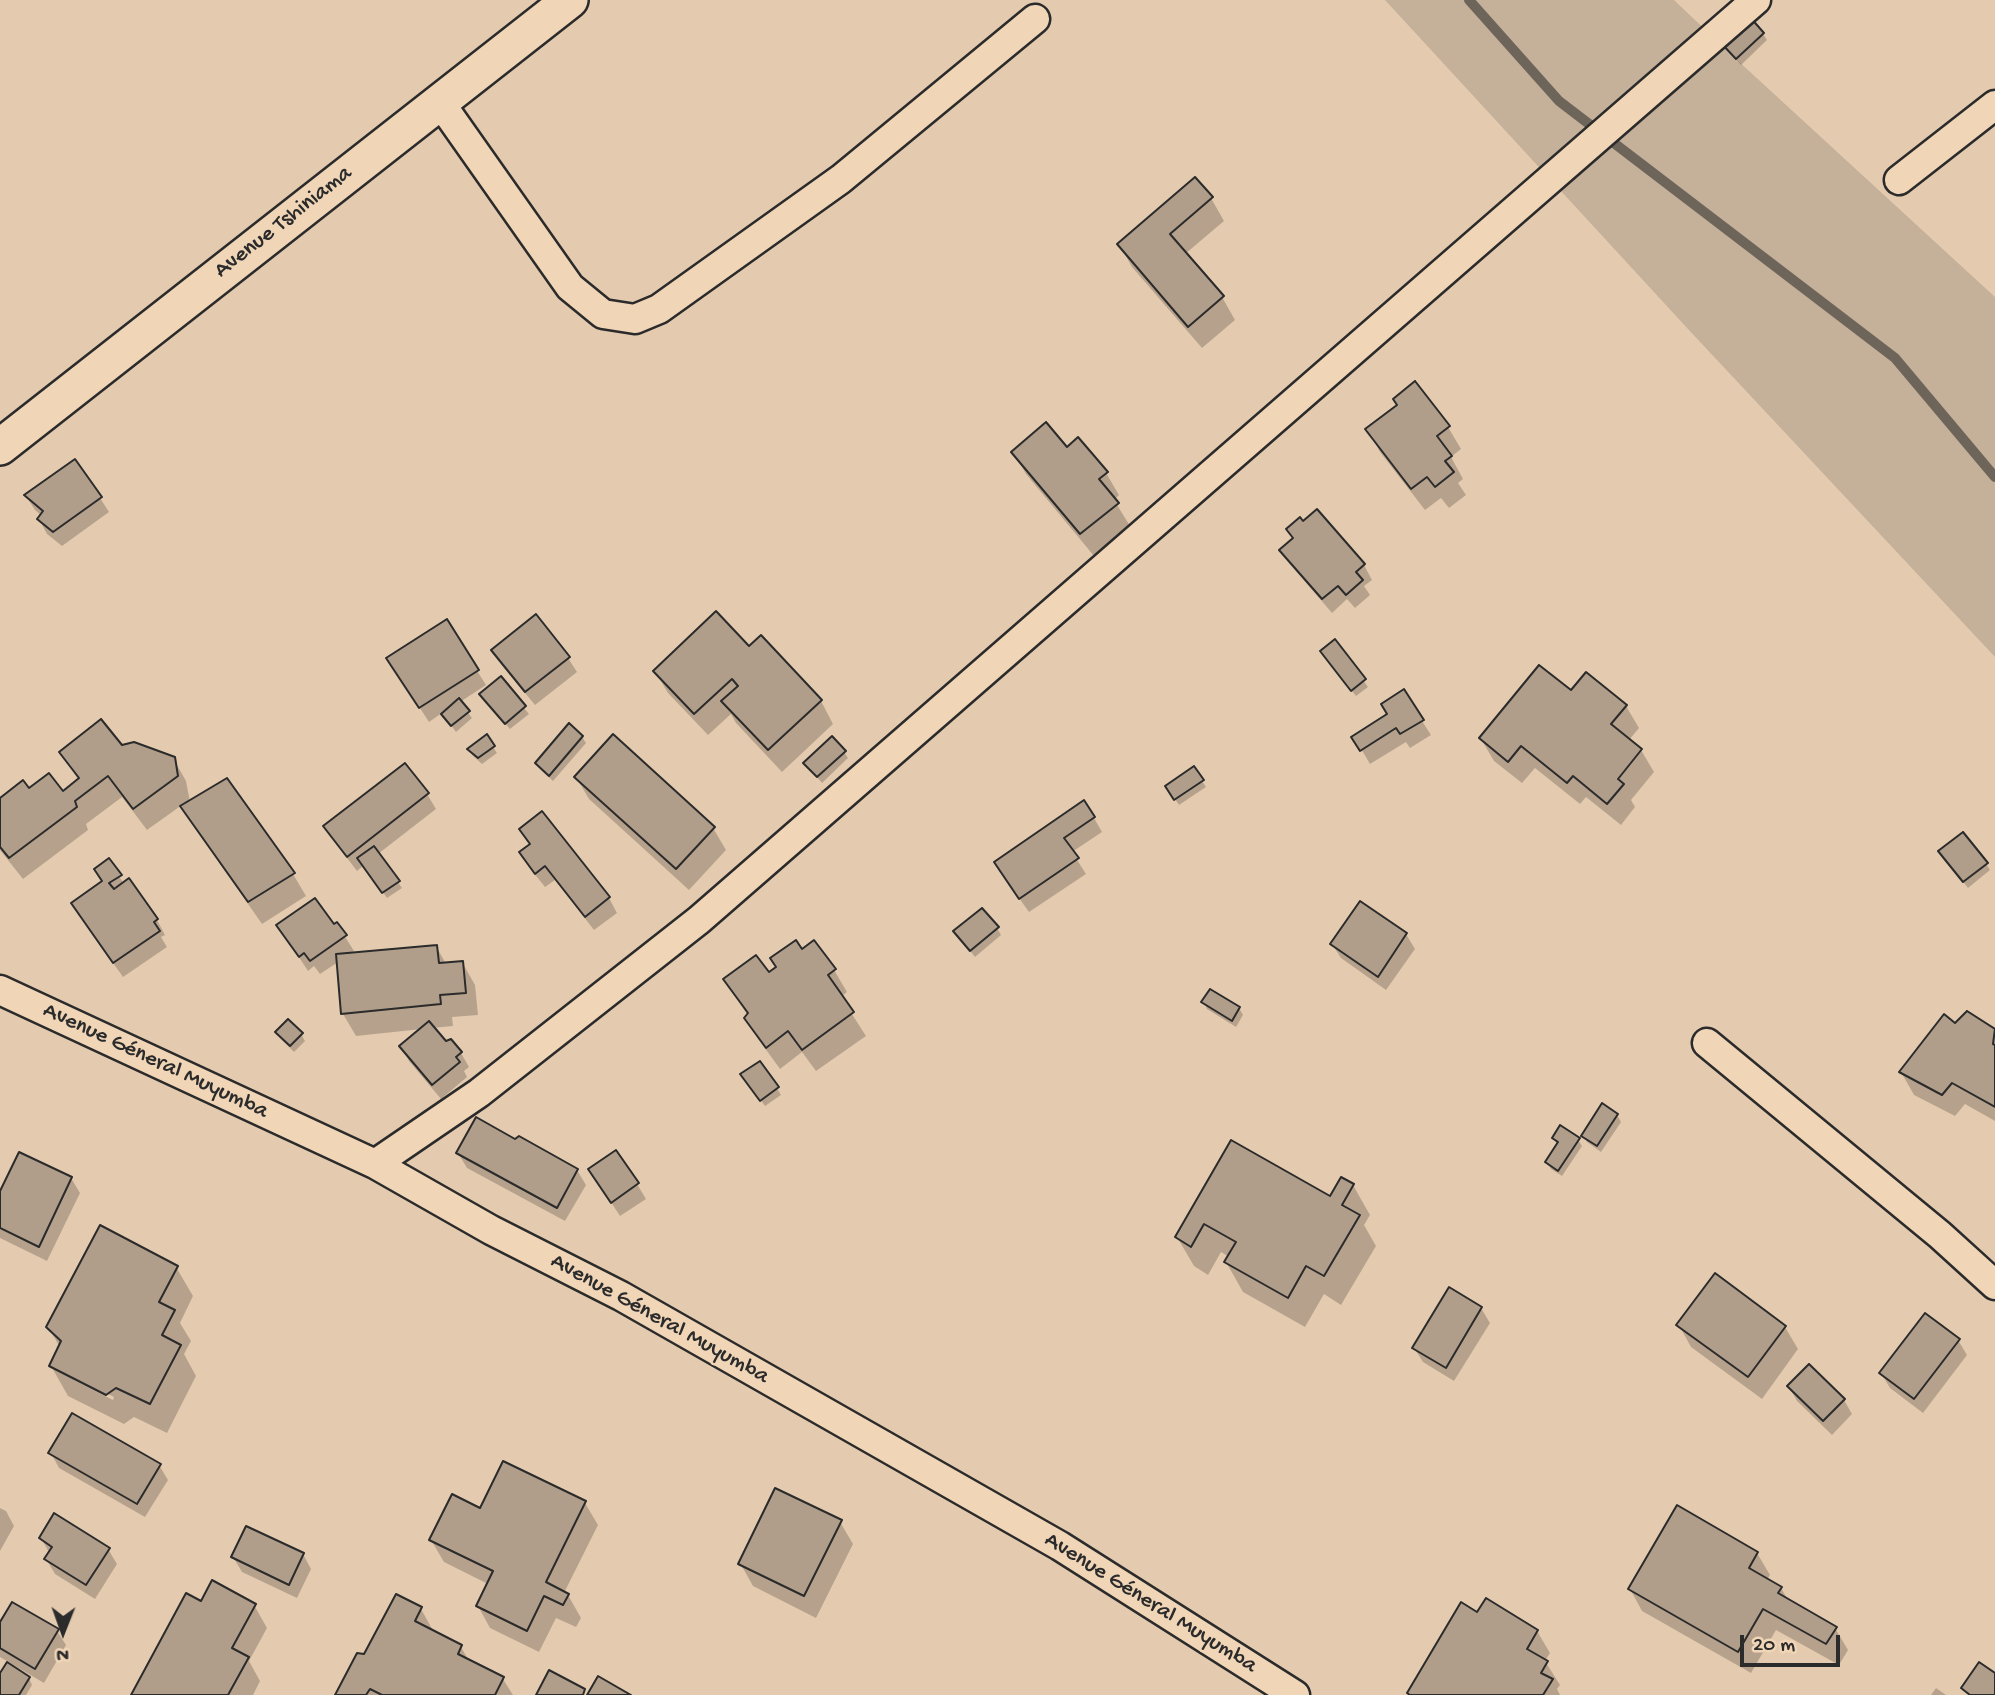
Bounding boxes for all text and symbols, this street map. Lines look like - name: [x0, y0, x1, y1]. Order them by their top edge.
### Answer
- street label: Avenue Tshiniama: [210, 161, 358, 285]
- street label: Avenue Géneral Muyumba: [38, 998, 272, 1126]
- street label: Avenue Géneral Muyumba: [545, 1248, 773, 1392]
- street label: Avenue Géneral Muyumba: [1039, 1527, 1261, 1681]
- north arrow: [28, 1597, 98, 1667]
- scale bar: [1743, 1622, 1843, 1666]
- text: 20 m: [1753, 1634, 1795, 1659]
- text: N: [56, 1642, 69, 1665]

